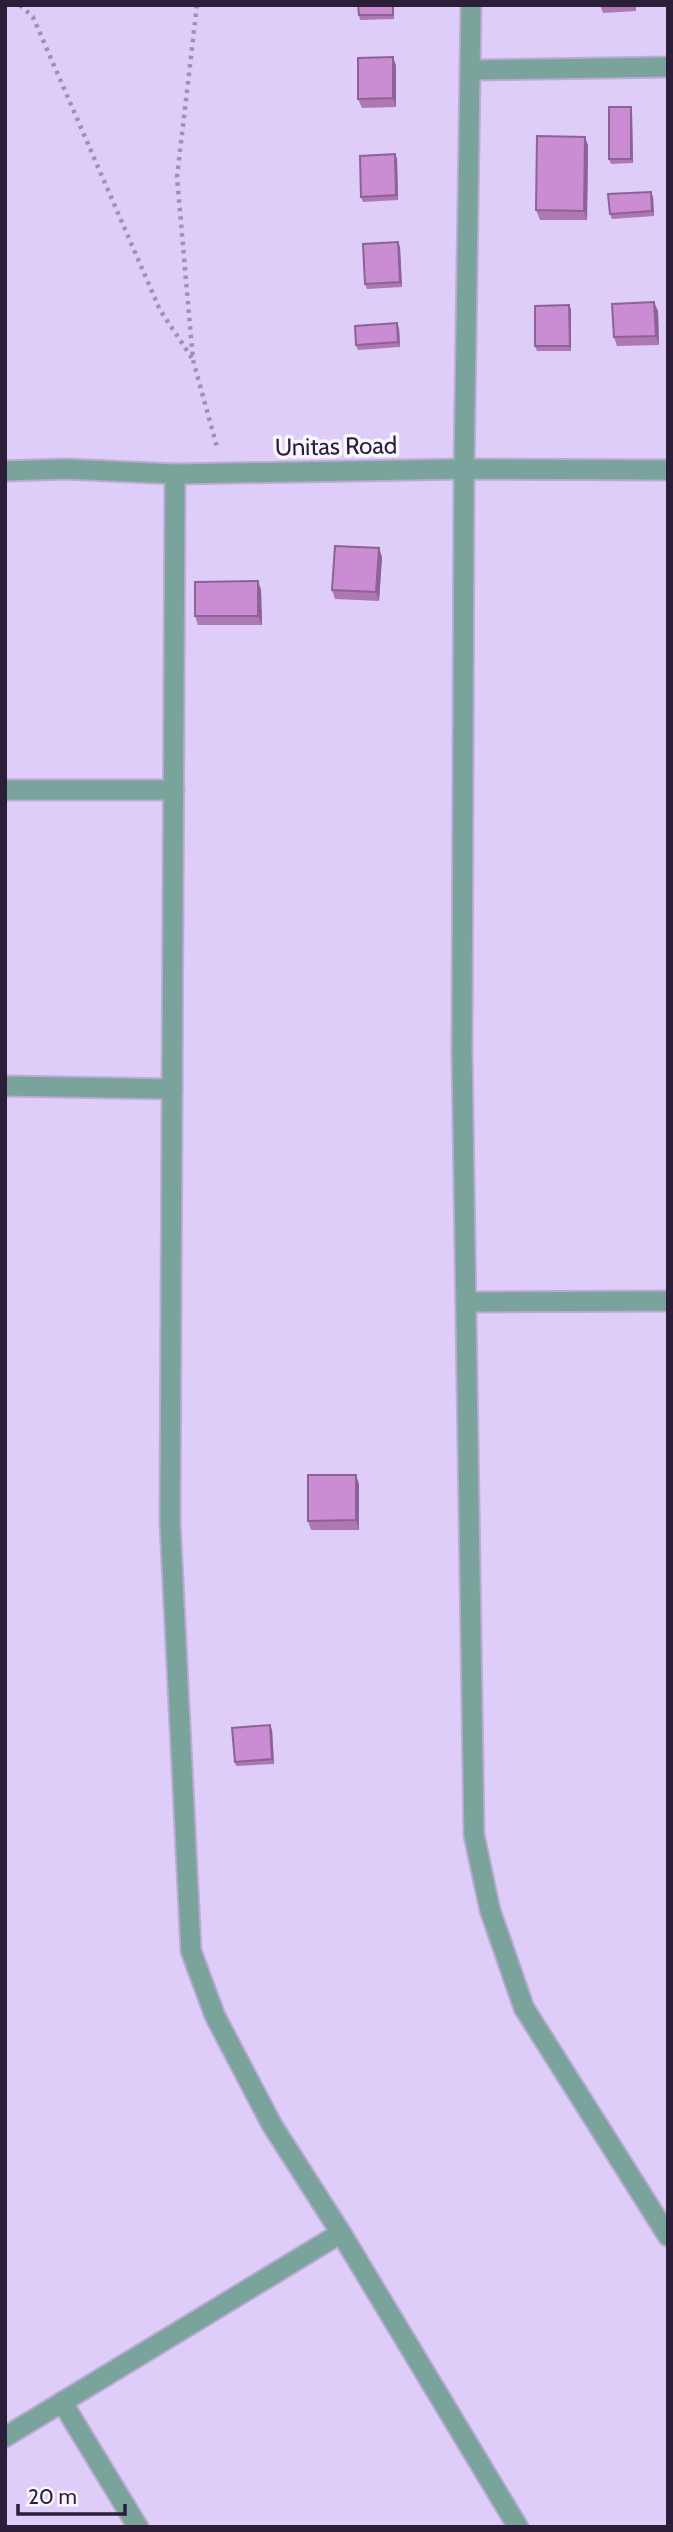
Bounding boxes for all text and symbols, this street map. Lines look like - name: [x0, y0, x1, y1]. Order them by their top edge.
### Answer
- street label: Unitas Road: [275, 430, 397, 462]
- scale bar: [18, 2472, 124, 2516]
- text: 20 m: [28, 2484, 77, 2509]

